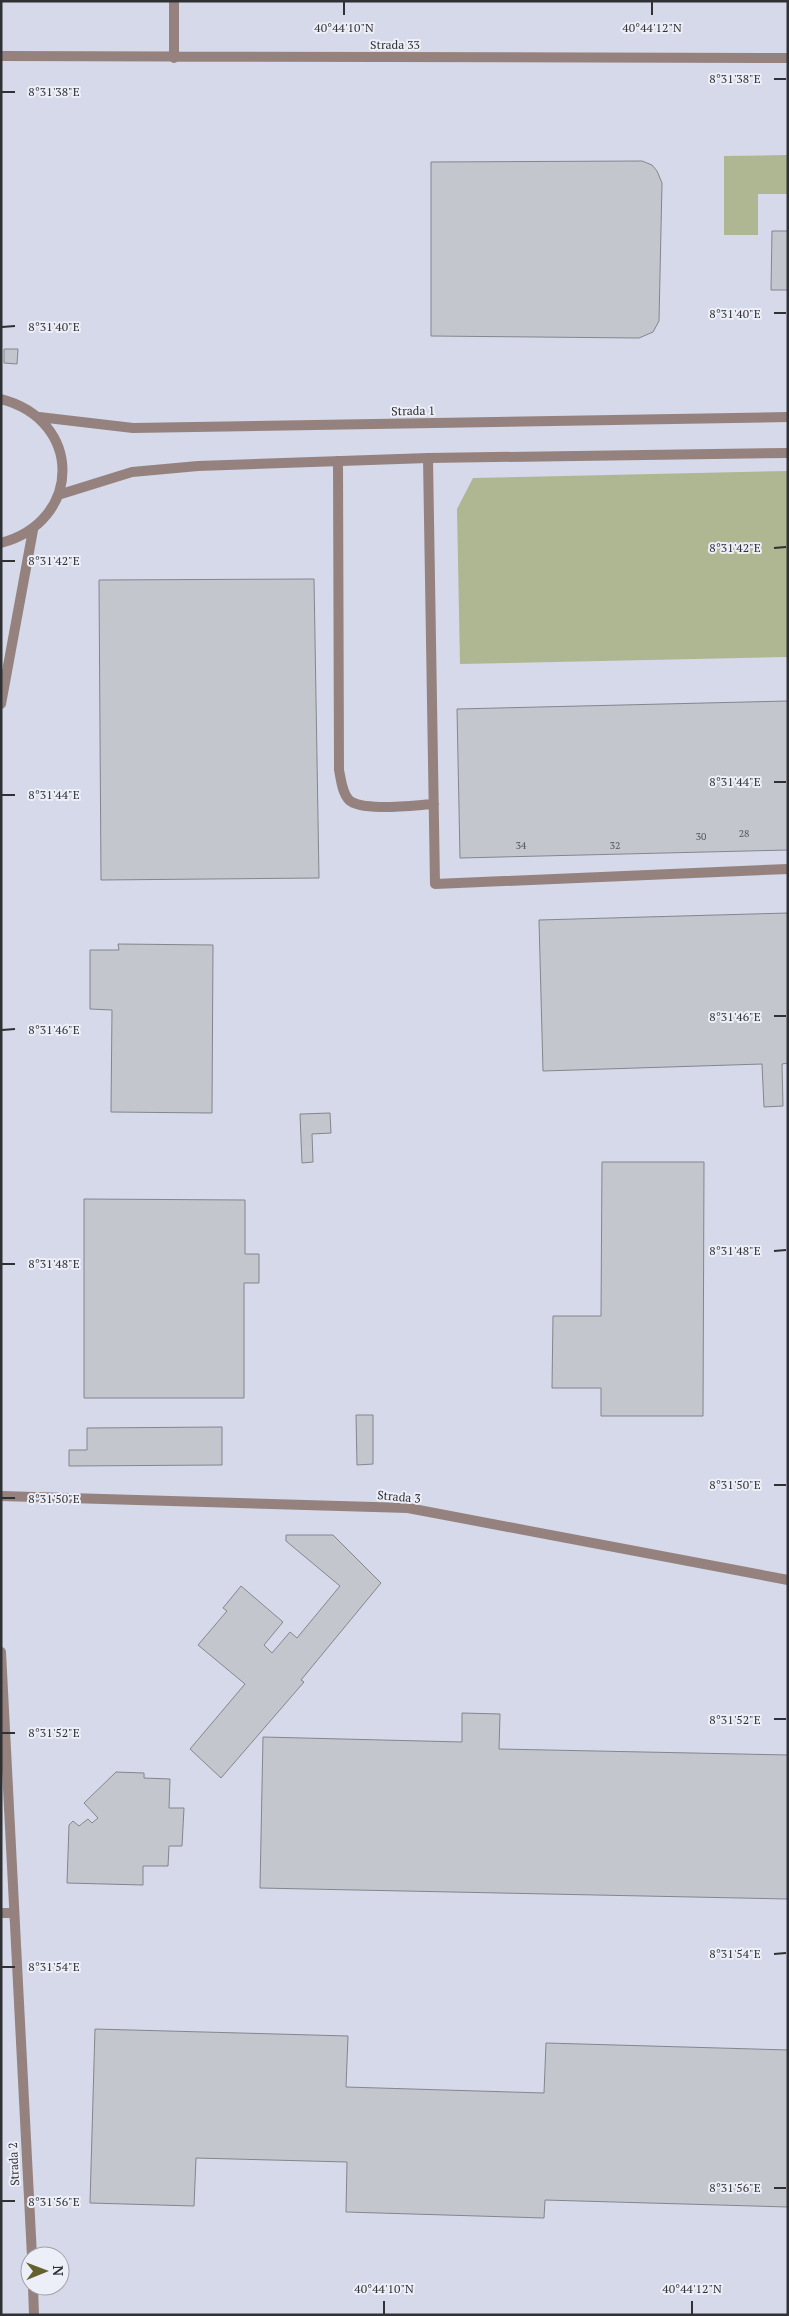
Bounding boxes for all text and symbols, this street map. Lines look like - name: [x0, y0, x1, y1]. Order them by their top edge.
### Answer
- text: 40°44'10"N: [314, 20, 374, 35]
- text: 40°44'12"N: [622, 20, 682, 35]
- street label: Strada 33: [370, 37, 420, 52]
- text: 8°31'38"E: [709, 71, 761, 86]
- text: 8°31'38"E: [28, 84, 80, 99]
- text: 8°31'40"E: [709, 306, 761, 321]
- text: 8°31'40"E: [28, 319, 80, 334]
- street label: Strada 1: [391, 403, 435, 418]
- text: 8°31'42"E: [709, 540, 761, 555]
- text: 8°31'42"E: [28, 553, 80, 568]
- text: 8°31'44"E: [709, 774, 761, 789]
- text: 8°31'44"E: [28, 787, 80, 802]
- house number: 28: [739, 827, 749, 840]
- house number: 30: [696, 830, 706, 843]
- house number: 34: [516, 839, 527, 852]
- house number: 32: [610, 839, 620, 852]
- text: 8°31'46"E: [709, 1009, 761, 1024]
- text: 8°31'46"E: [28, 1022, 80, 1037]
- text: 8°31'48"E: [709, 1243, 761, 1258]
- text: 8°31'48"E: [28, 1256, 80, 1271]
- text: 8°31'50"E: [709, 1477, 761, 1492]
- street label: Strada 3: [377, 1487, 421, 1506]
- text: 8°31'50"E: [28, 1491, 80, 1506]
- text: 8°31'52"E: [709, 1712, 761, 1727]
- text: 8°31'52"E: [28, 1725, 80, 1740]
- text: 8°31'54"E: [709, 1946, 761, 1961]
- text: 8°31'54"E: [28, 1959, 80, 1974]
- street label: Strada 2: [5, 2142, 22, 2186]
- text: 8°31'56"E: [709, 2180, 761, 2195]
- text: 8°31'56"E: [28, 2194, 80, 2209]
- north arrow: [20, 2246, 70, 2296]
- text: N: [49, 2265, 68, 2277]
- text: 40°44'10"N: [354, 2281, 414, 2296]
- text: 40°44'12"N: [662, 2281, 722, 2296]

